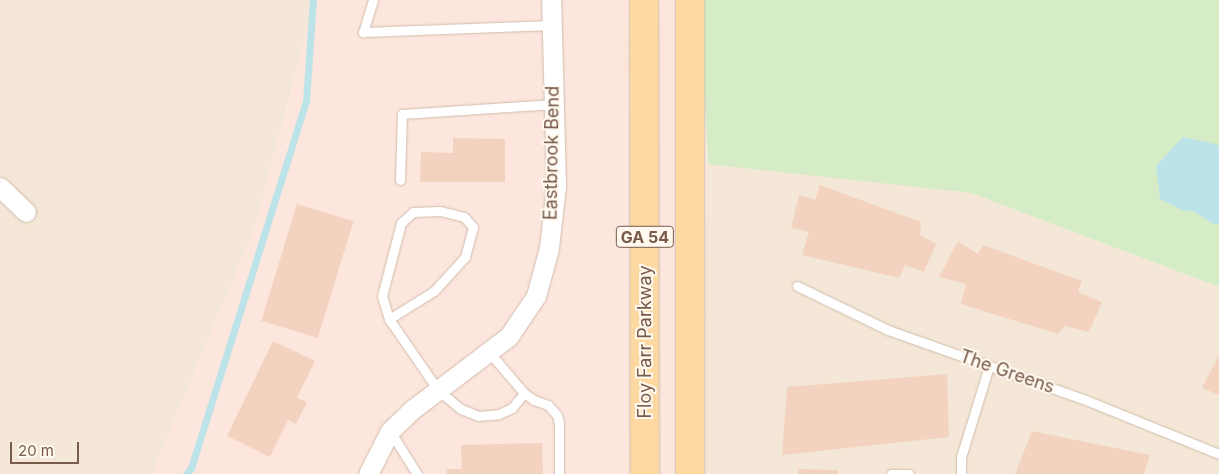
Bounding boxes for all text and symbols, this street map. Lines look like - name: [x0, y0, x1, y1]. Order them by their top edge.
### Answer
- street label: Eastbrook Bend: [540, 86, 564, 220]
- road number: GA 54: [615, 223, 675, 250]
- street label: Floy Farr Parkway: [634, 265, 656, 419]
- street label: The Greens: [957, 346, 1057, 398]
- scale bar: [12, 432, 81, 464]
- text: 20 m: [18, 441, 54, 460]

